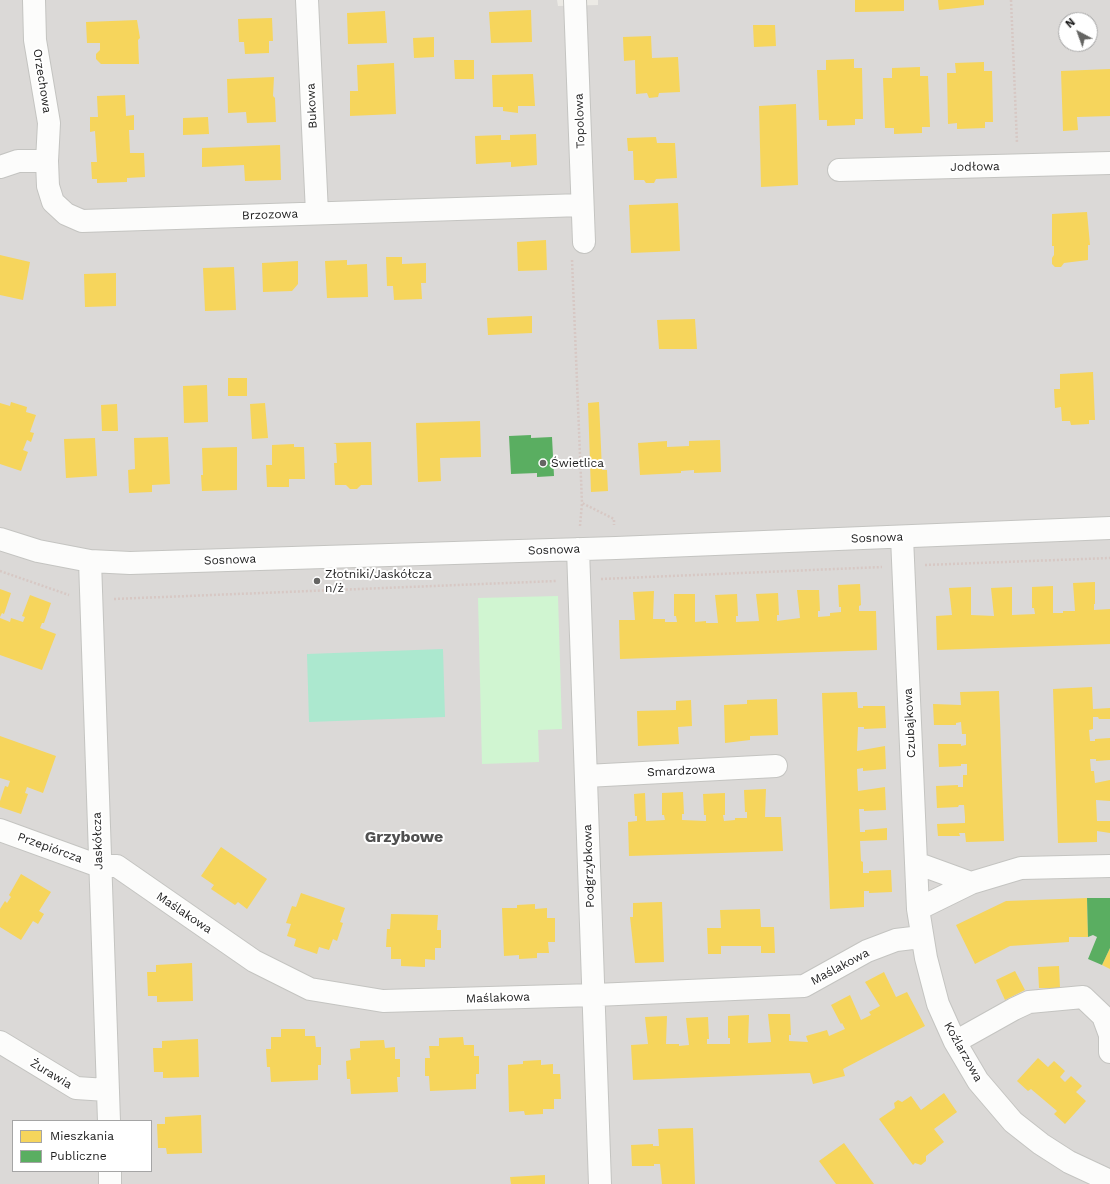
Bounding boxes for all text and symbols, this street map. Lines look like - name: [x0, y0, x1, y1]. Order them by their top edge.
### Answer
- north arrow: [1058, 12, 1098, 52]
- text: N: [1063, 16, 1078, 31]
- street label: Orzechowa: [30, 48, 54, 114]
- street label: Bukowa: [304, 83, 320, 129]
- street label: Topolowa: [572, 93, 588, 149]
- street label: Jodłowa: [950, 159, 1000, 175]
- street label: Brzozowa: [242, 207, 298, 223]
- place label: Świetlica: [551, 456, 604, 470]
- marker: Świetlica: [538, 458, 548, 468]
- street label: Sosnowa: [851, 530, 903, 546]
- street label: Sosnowa: [528, 542, 580, 558]
- street label: Sosnowa: [204, 552, 256, 568]
- place label: Złotniki/Jaskółcza n/ż: [325, 567, 432, 595]
- marker: Złotniki/Jaskółcza n/ż: [312, 576, 322, 586]
- street label: Czubajkowa: [901, 688, 919, 758]
- street label: Smardzowa: [647, 762, 715, 780]
- street label: Jaskółcza: [90, 812, 106, 870]
- street label: Podgrzybkowa: [580, 824, 598, 908]
- district label: Grzybowe: [365, 827, 443, 847]
- street label: Przepiórcza: [16, 830, 84, 866]
- street label: Maślakowa: [153, 889, 215, 937]
- street label: Maślakowa: [808, 946, 872, 988]
- street label: Maślakowa: [466, 990, 530, 1006]
- street label: Koźlarzowa: [941, 1020, 985, 1084]
- street label: Żurawia: [28, 1056, 74, 1092]
- legend: [12, 1120, 152, 1172]
- text: Mieszkania: [50, 1129, 114, 1143]
- text: Publiczne: [50, 1149, 107, 1163]

